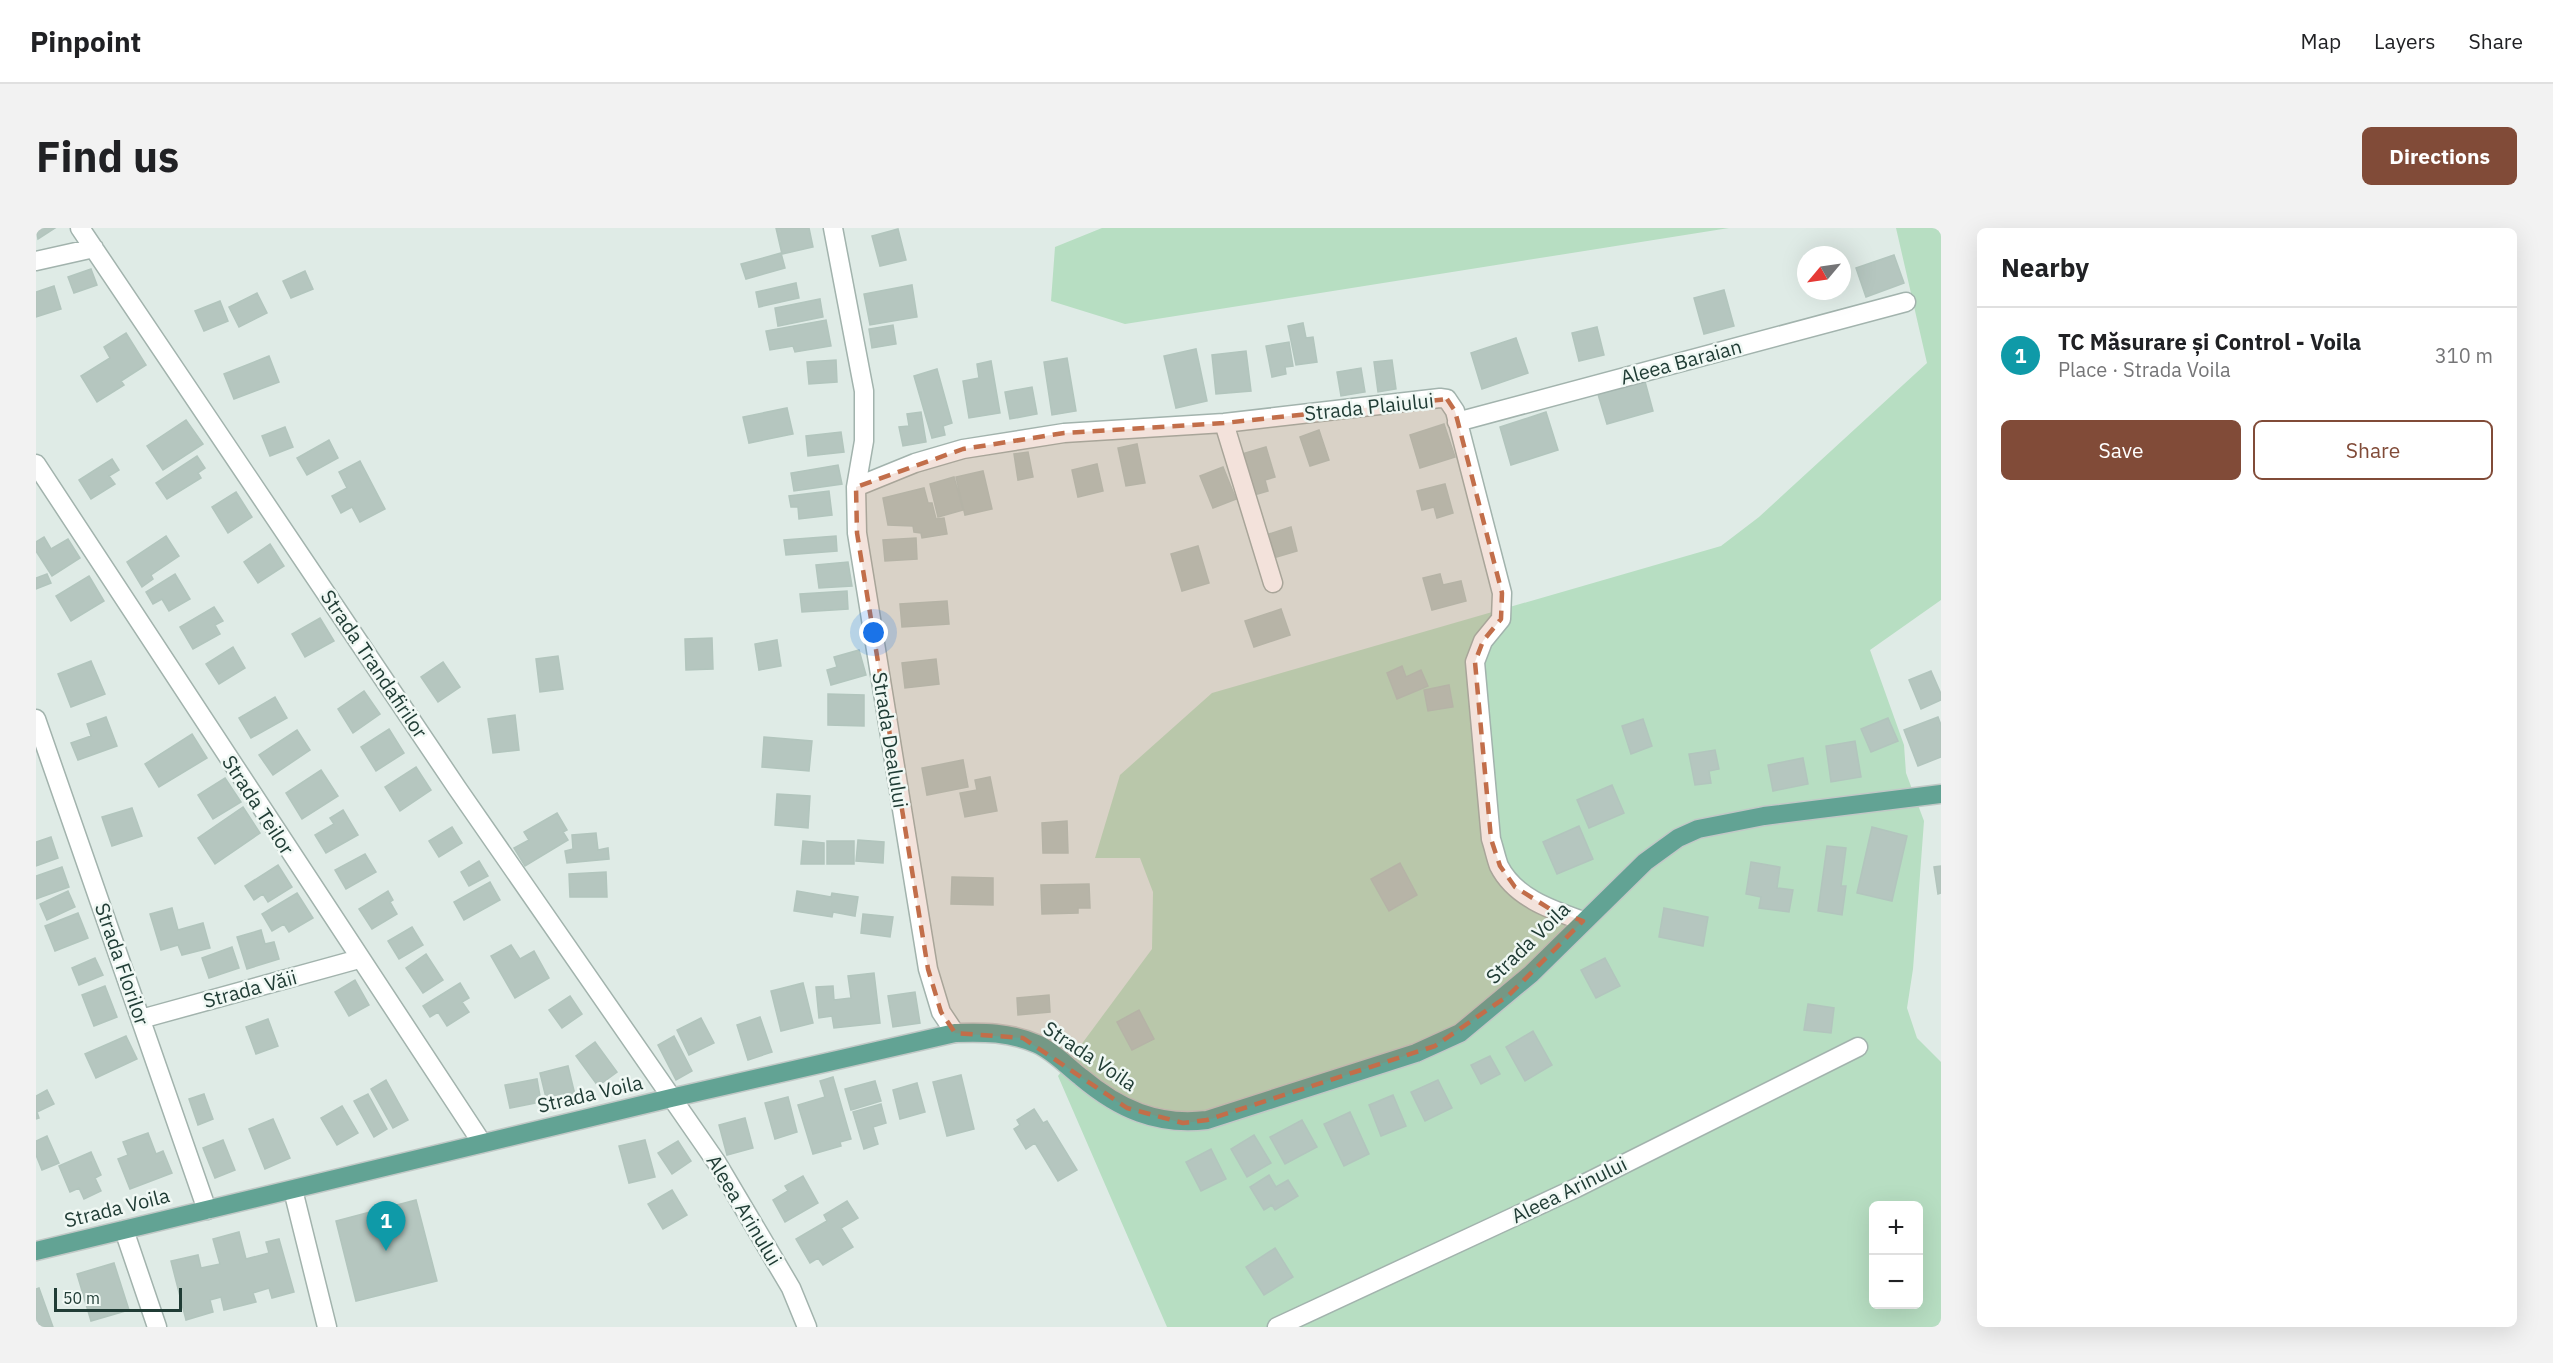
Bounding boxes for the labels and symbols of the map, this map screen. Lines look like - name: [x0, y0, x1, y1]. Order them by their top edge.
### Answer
- north arrow: [1797, 246, 1851, 300]
- street label: Aleea Baraian: [1617, 332, 1744, 391]
- street label: Strada Plaiului: [1303, 386, 1435, 427]
- street label: Strada Trandafirilor: [315, 584, 434, 743]
- your location: [859, 618, 888, 647]
- street label: Strada Dealului: [866, 670, 915, 810]
- street label: Strada Teilor: [216, 750, 301, 860]
- street label: Strada Voila: [1480, 895, 1576, 990]
- street label: Strada Florilor: [89, 899, 156, 1029]
- street label: Strada Văii: [200, 963, 300, 1014]
- street label: Strada Voila: [1038, 1014, 1143, 1097]
- street label: Strada Voila: [534, 1068, 646, 1119]
- street label: Aleea Arinului: [701, 1149, 788, 1270]
- street label: Aleea Arinului: [1507, 1150, 1631, 1229]
- street label: Strada Voila: [61, 1181, 173, 1234]
- pin: 1: [366, 1202, 406, 1251]
- scale bar: [54, 1285, 182, 1312]

